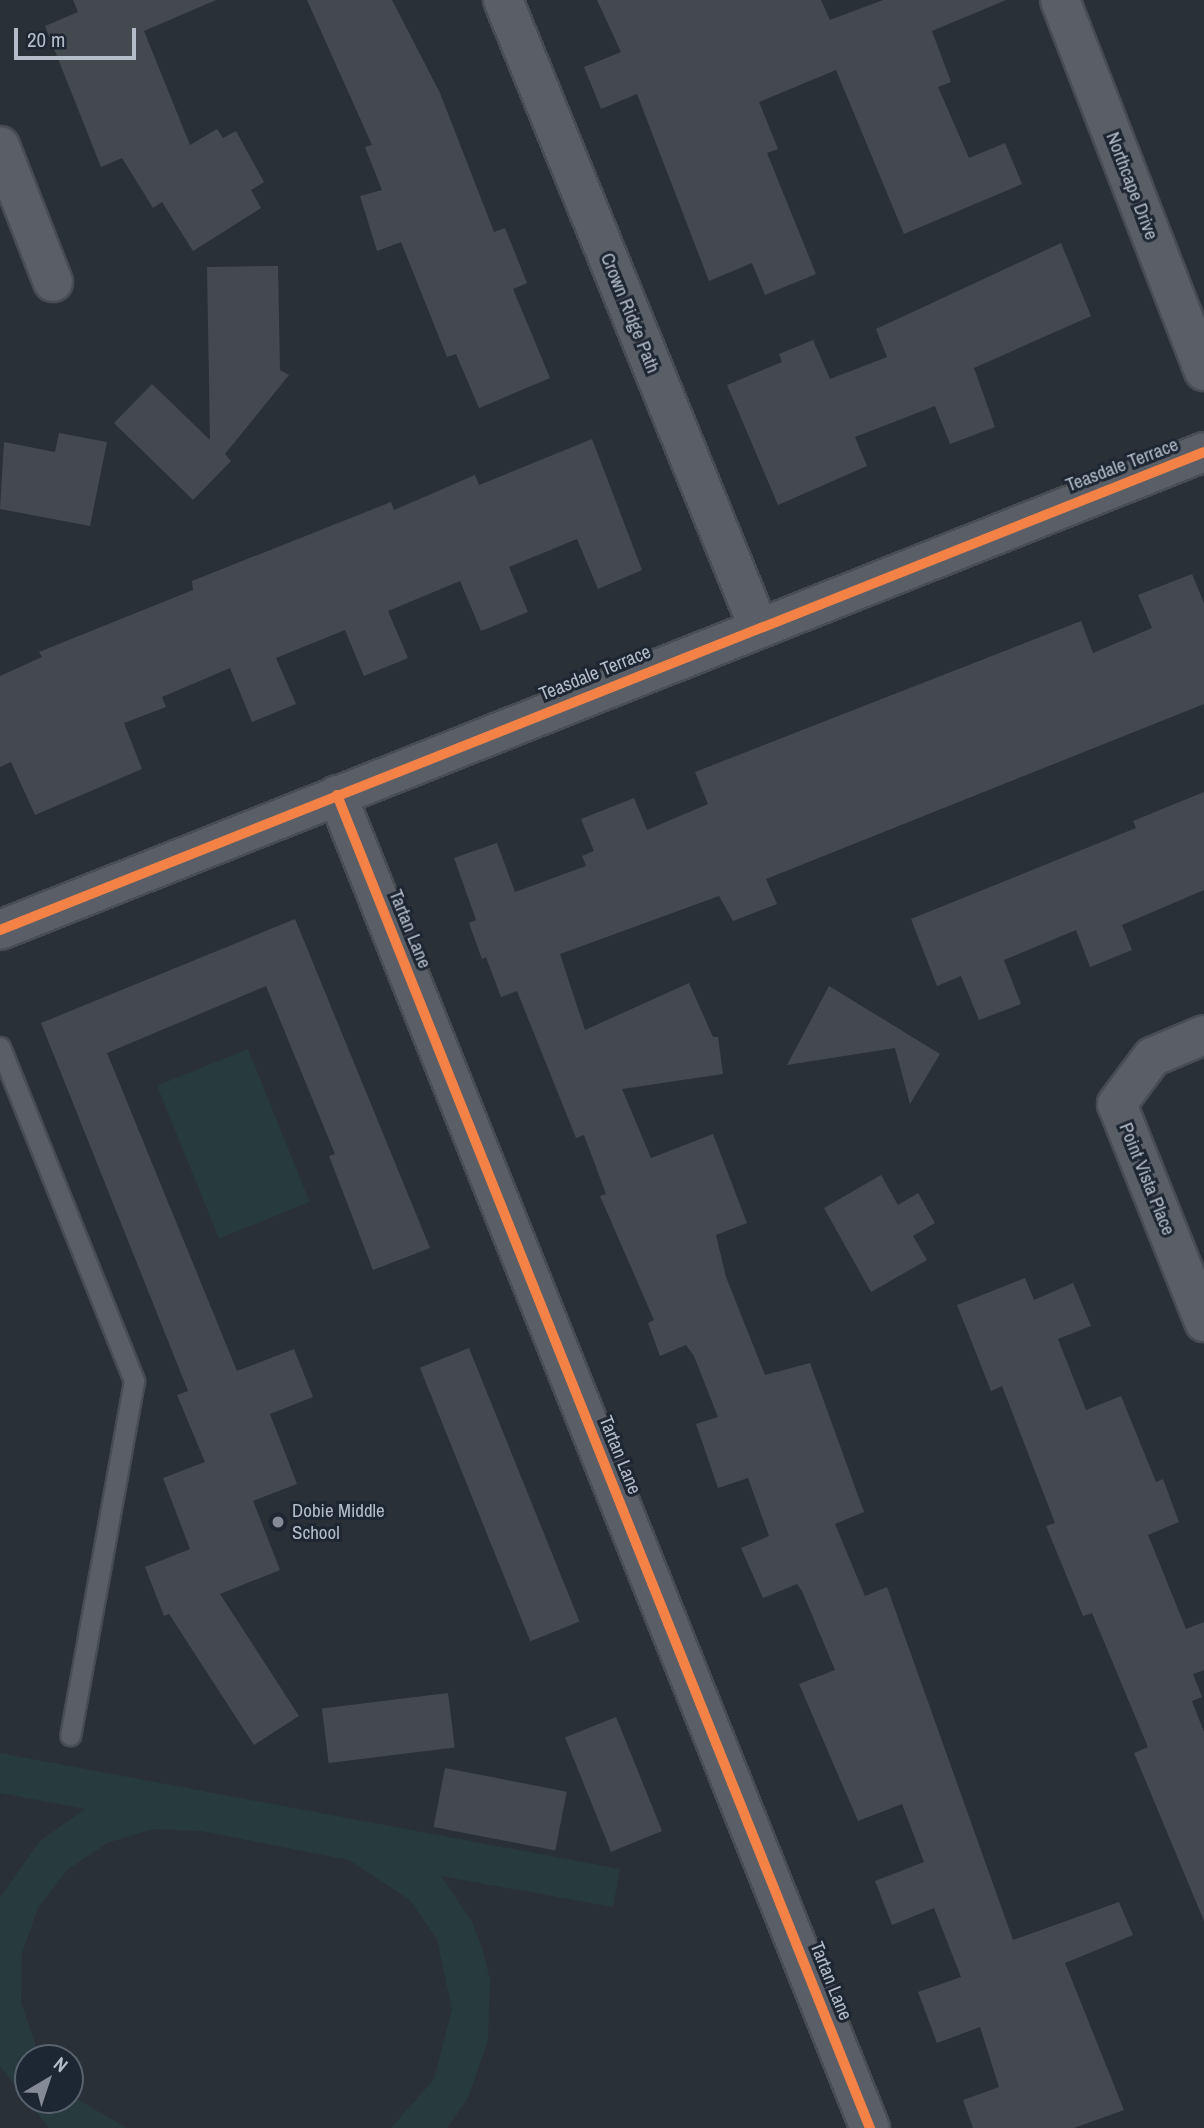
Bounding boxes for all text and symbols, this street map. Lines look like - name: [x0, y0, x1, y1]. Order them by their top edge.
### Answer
- scale bar: [18, 14, 140, 58]
- text: 20 m: [27, 25, 65, 54]
- street label: Northcape Drive: [1101, 129, 1163, 243]
- street label: Crown Ridge Path: [596, 250, 664, 376]
- street label: Teasdale Terrace: [1063, 433, 1181, 497]
- street label: Teasdale Terrace: [536, 640, 654, 706]
- street label: Tartan Lane: [384, 886, 436, 972]
- street label: Point Vista Place: [1114, 1119, 1180, 1239]
- street label: Tartan Lane: [594, 1412, 646, 1498]
- place label: Dobie Middle School: [292, 1500, 385, 1544]
- marker: Dobie Middle School: [270, 1514, 286, 1530]
- street label: Tartan Lane: [805, 1938, 857, 2024]
- north arrow: [14, 2044, 84, 2114]
- text: N: [48, 2051, 74, 2078]

